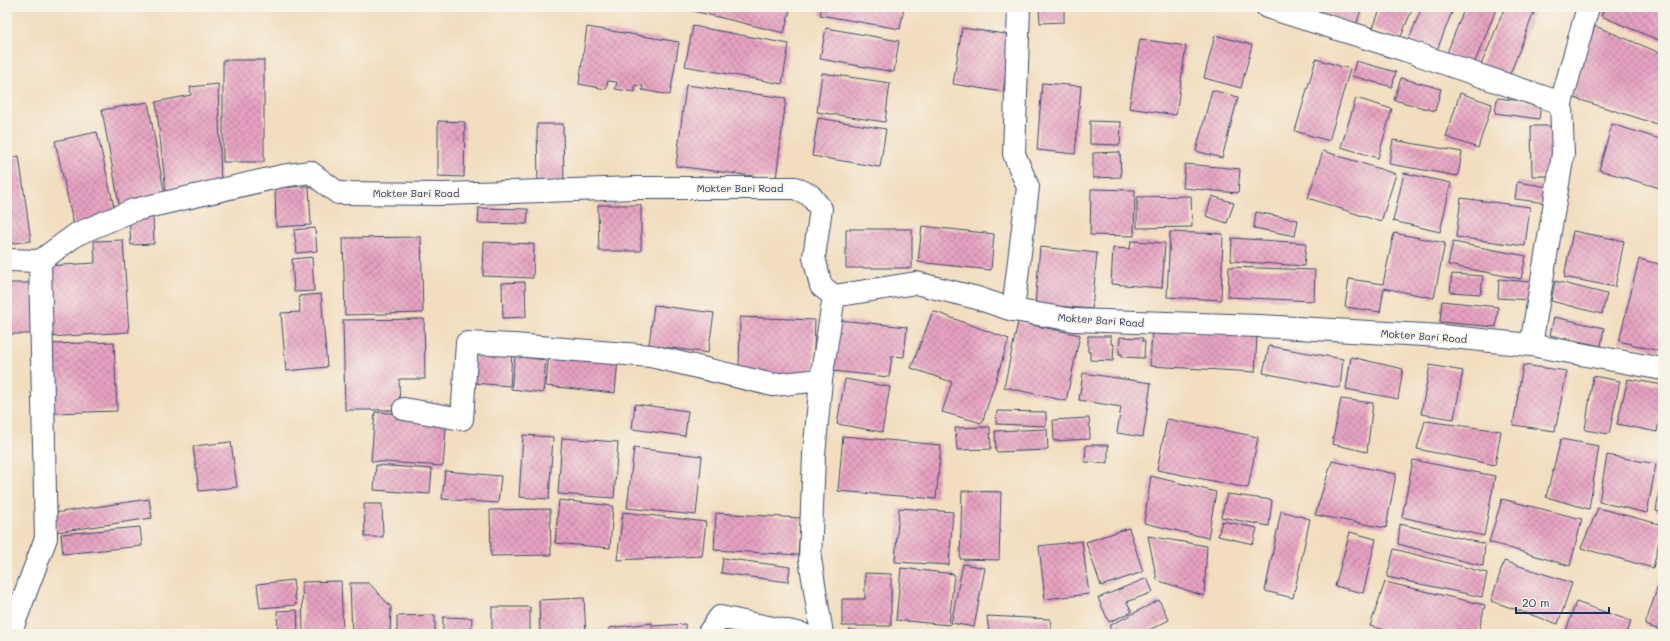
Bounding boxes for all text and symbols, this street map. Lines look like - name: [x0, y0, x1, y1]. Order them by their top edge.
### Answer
- street label: Mokter Bari Road: [697, 181, 783, 195]
- street label: Mokter Bari Road: [373, 186, 459, 200]
- street label: Mokter Bari Road: [1057, 310, 1145, 330]
- street label: Mokter Bari Road: [1380, 326, 1468, 346]
- scale bar: [1516, 589, 1609, 615]
- text: 20 m: [1522, 594, 1550, 610]

